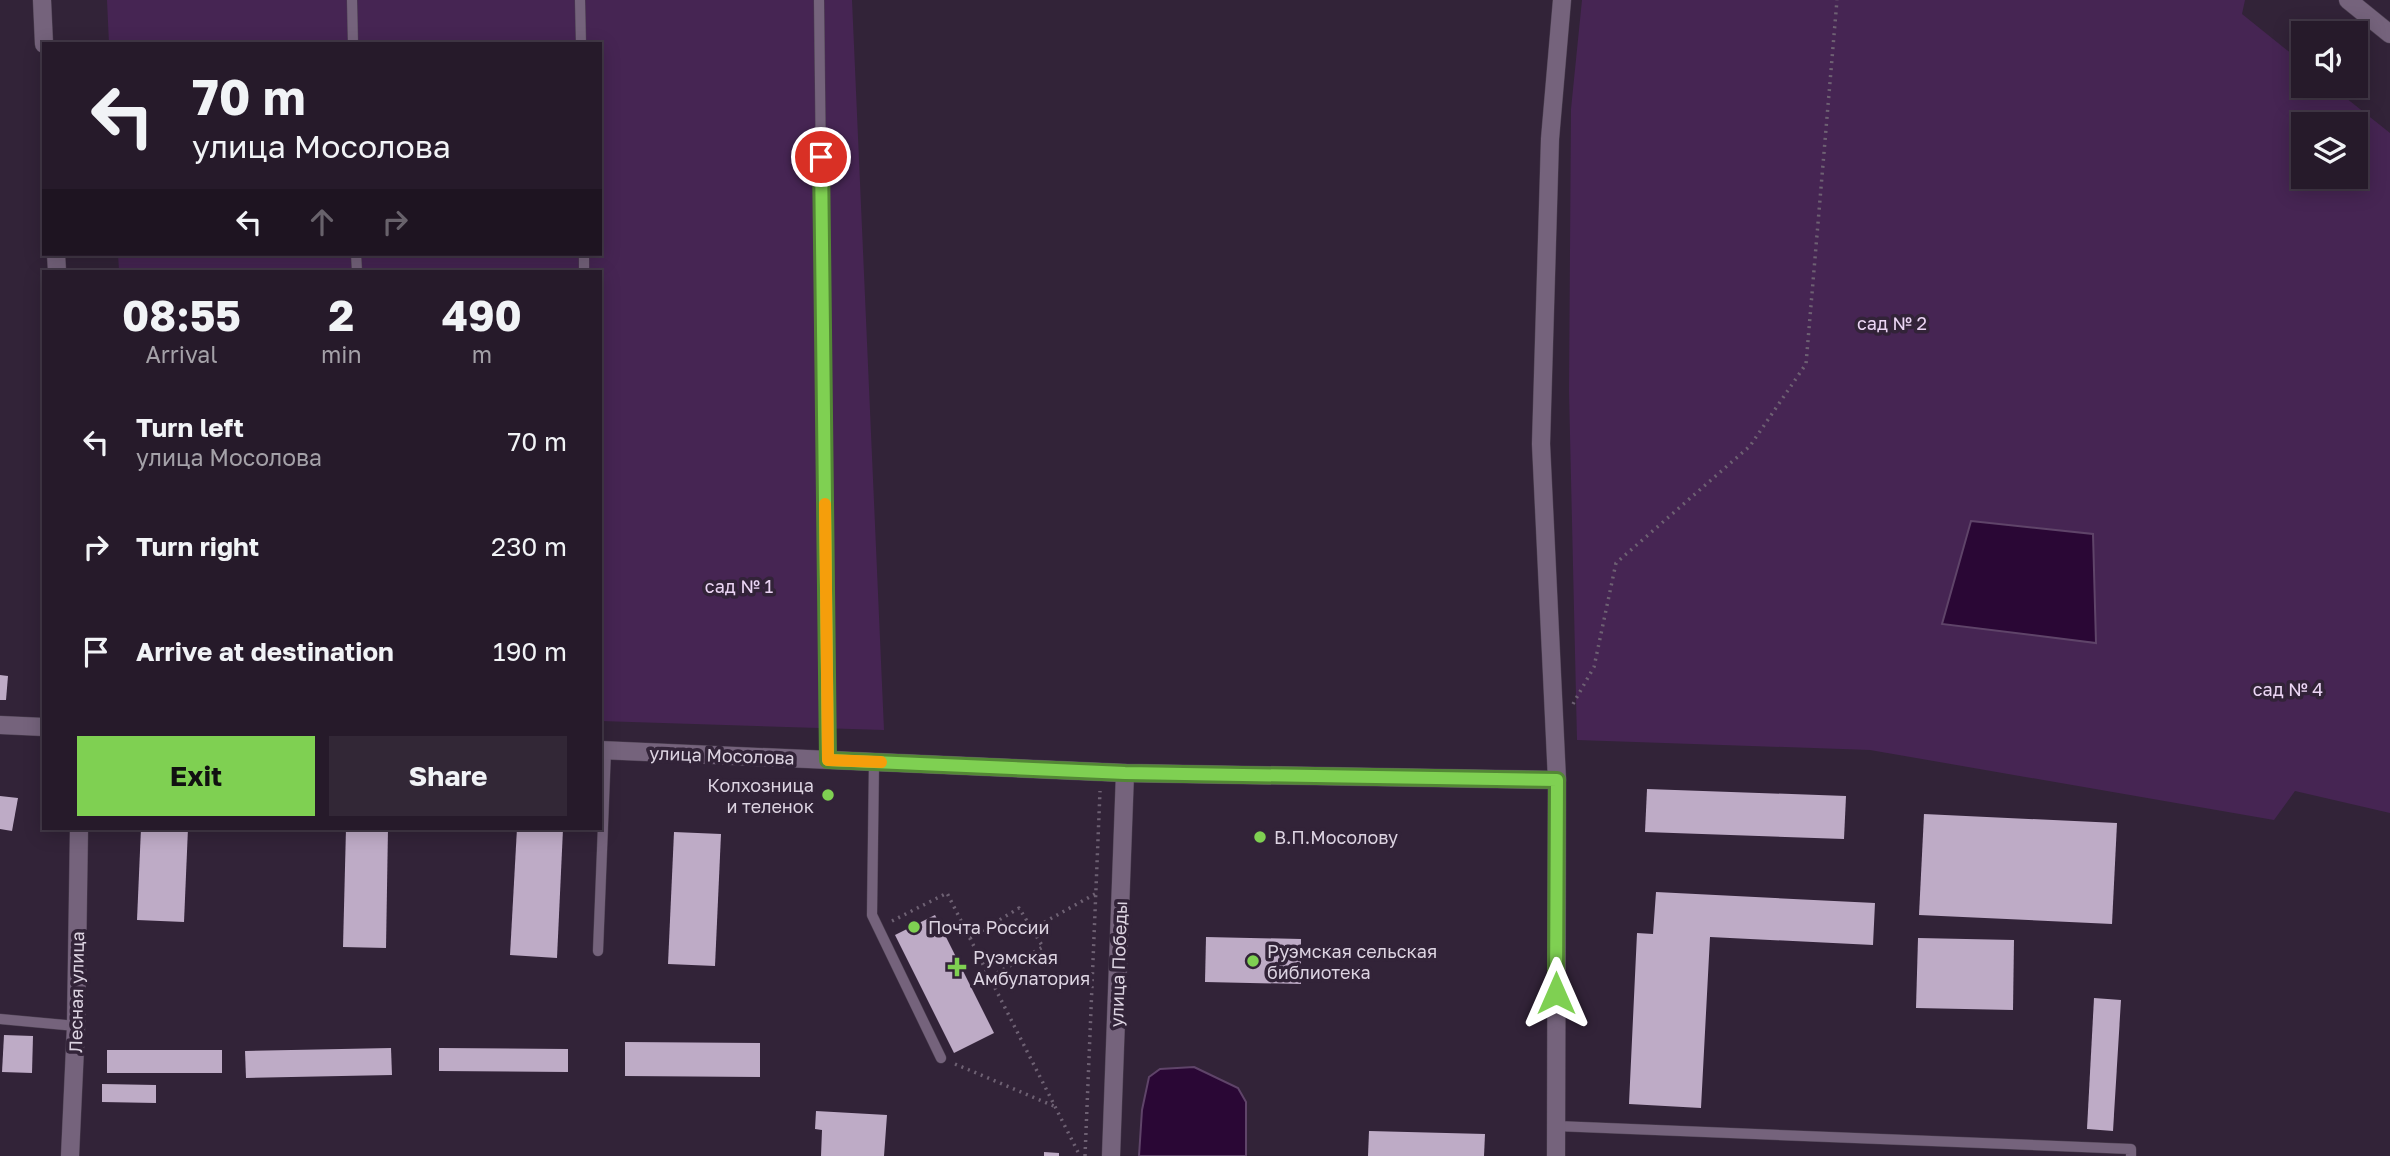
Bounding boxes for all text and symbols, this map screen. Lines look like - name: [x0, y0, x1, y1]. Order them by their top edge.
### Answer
- map controls: [2291, 21, 2368, 189]
- button: sound: [2291, 21, 2368, 98]
- text: 70 m: [192, 67, 306, 126]
- icon: left: [77, 70, 168, 161]
- button: layers: [2291, 112, 2368, 189]
- text: улица Мосолова: [192, 127, 451, 165]
- pin: [791, 127, 851, 187]
- icon: arrive: [802, 138, 840, 176]
- icon: left: [230, 203, 268, 241]
- icon: ahead: [303, 203, 341, 241]
- icon: right: [376, 203, 414, 241]
- text: 08:55: [122, 290, 241, 340]
- text: 2: [328, 290, 354, 340]
- text: 490: [442, 290, 522, 340]
- park label: сад № 2: [1857, 312, 1927, 334]
- text: Arrival: [145, 340, 218, 368]
- text: min: [321, 340, 362, 368]
- text: m: [472, 340, 492, 368]
- text: Turn left: [136, 412, 244, 443]
- icon: left: [77, 423, 115, 461]
- text: 70 m: [508, 426, 567, 457]
- text: улица Мосолова: [136, 443, 322, 471]
- icon: right: [77, 528, 115, 566]
- text: Turn right: [136, 531, 259, 562]
- text: 230 m: [491, 531, 567, 562]
- park label: сад № 1: [705, 575, 773, 597]
- icon: arrive: [77, 633, 115, 671]
- text: Arrive at destination: [136, 636, 394, 667]
- text: 190 m: [493, 636, 567, 667]
- park label: сад № 4: [2253, 678, 2323, 700]
- button: Exit: [77, 736, 315, 816]
- button: Share: [329, 736, 567, 816]
- street label: улица Мосолова: [649, 741, 795, 769]
- place label: Колхозница и теленок: [707, 774, 814, 817]
- marker: Колхозница и теленок: [820, 787, 836, 803]
- place label: В.П.Мосолову: [1274, 826, 1398, 848]
- marker: В.П.Мосолову: [1252, 829, 1268, 845]
- street label: улица Победы: [1105, 900, 1131, 1028]
- place label: Почта России: [928, 916, 1049, 938]
- marker: Почта России: [906, 919, 922, 935]
- street label: Лесная улица: [64, 931, 88, 1053]
- place label: Руэмская сельская библиотека: [1267, 940, 1437, 983]
- place label: Руэмская Амбулатория: [973, 946, 1090, 989]
- marker: Руэмская сельская библиотека: [1245, 953, 1261, 969]
- position arrow: [1519, 956, 1593, 1030]
- marker: Руэмская Амбулатория: [947, 957, 967, 977]

